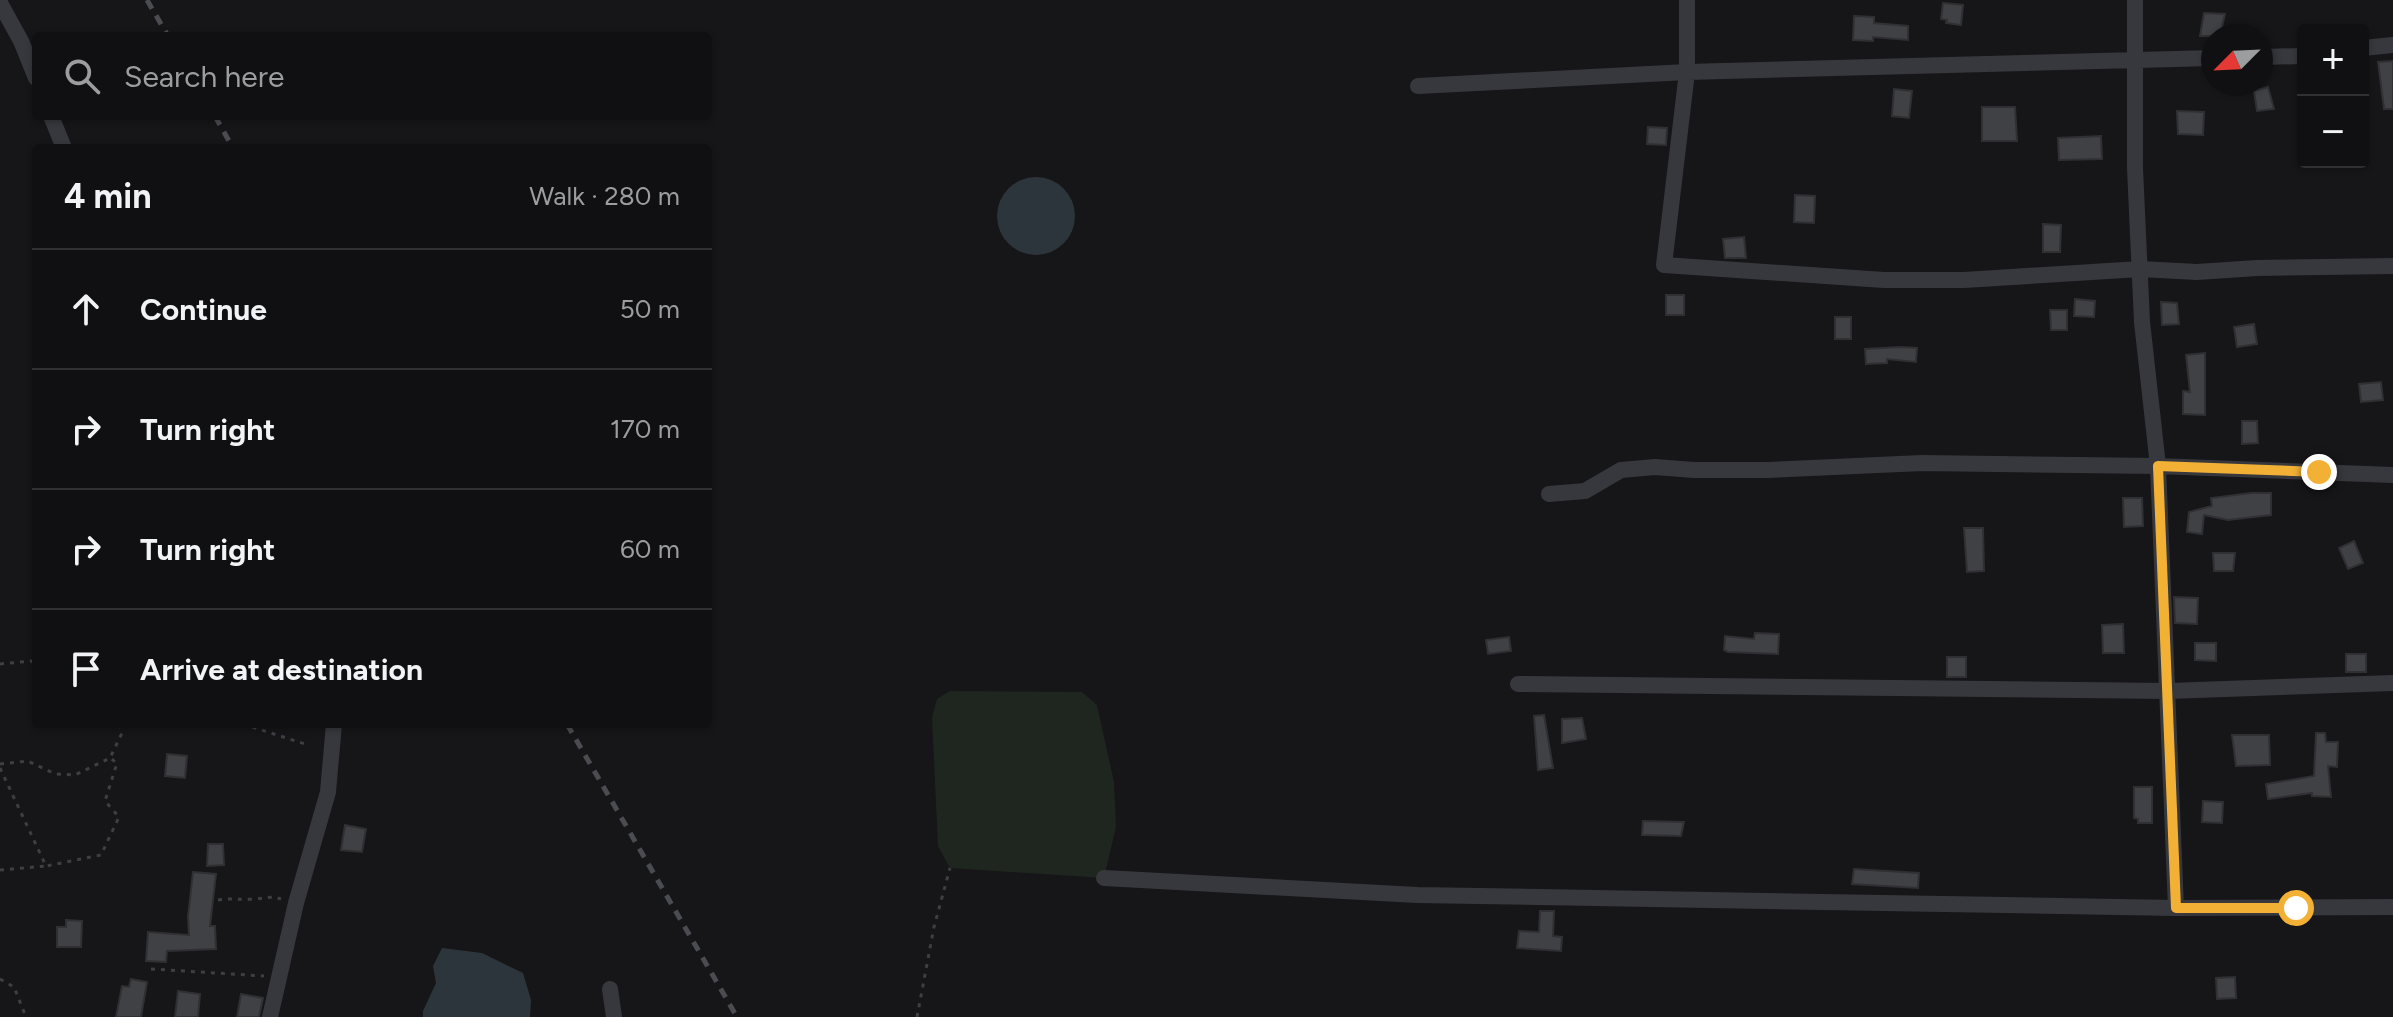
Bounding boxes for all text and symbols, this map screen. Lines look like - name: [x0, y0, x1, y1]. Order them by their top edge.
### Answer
- north arrow: [2201, 24, 2273, 96]
- map controls: [2297, 24, 2369, 168]
- button: +: [2297, 24, 2369, 96]
- search box: [32, 32, 712, 120]
- icon: search: [60, 54, 104, 98]
- text: Search here: [124, 58, 284, 95]
- button: −: [2297, 96, 2369, 168]
- text: 4 min: [64, 176, 151, 217]
- text: Walk · 280 m: [529, 180, 680, 212]
- icon: ahead: [64, 287, 108, 331]
- text: Continue: [140, 291, 267, 328]
- text: 50 m: [620, 293, 680, 325]
- icon: right: [64, 407, 108, 451]
- text: Turn right: [140, 411, 275, 448]
- text: 170 m: [610, 413, 680, 445]
- route end: [2301, 454, 2337, 490]
- icon: right: [64, 527, 108, 571]
- text: Turn right: [140, 531, 275, 568]
- text: 60 m: [620, 533, 680, 565]
- icon: arrive: [64, 647, 108, 691]
- text: Arrive at destination: [140, 651, 423, 688]
- route start: [2278, 890, 2314, 926]

